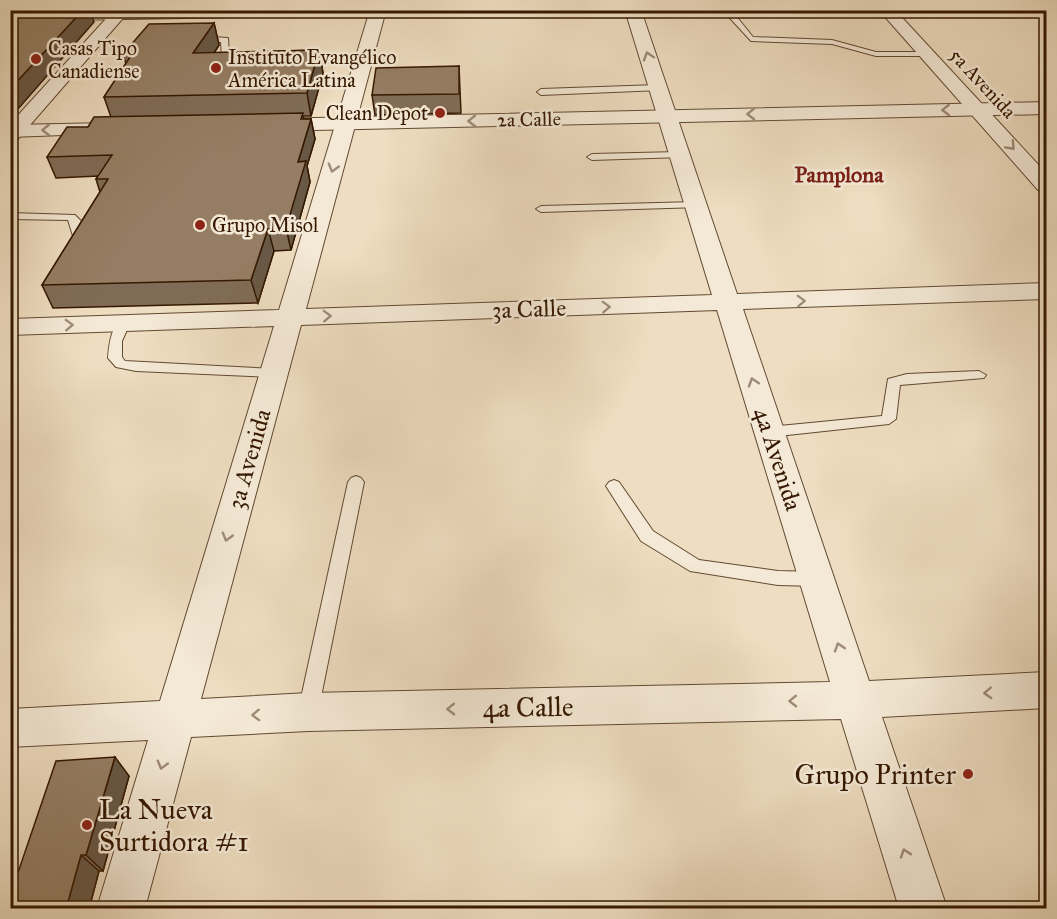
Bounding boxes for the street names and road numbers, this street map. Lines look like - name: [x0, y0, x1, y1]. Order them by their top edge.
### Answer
- street label: 5a Avenida: [945, 43, 1022, 123]
- street label: 2a Calle: [497, 106, 561, 132]
- street label: 3a Calle: [491, 293, 567, 325]
- street label: 4a Avenida: [747, 404, 809, 515]
- street label: 3a Avenida: [220, 405, 278, 513]
- street label: 4a Calle: [482, 689, 574, 725]

